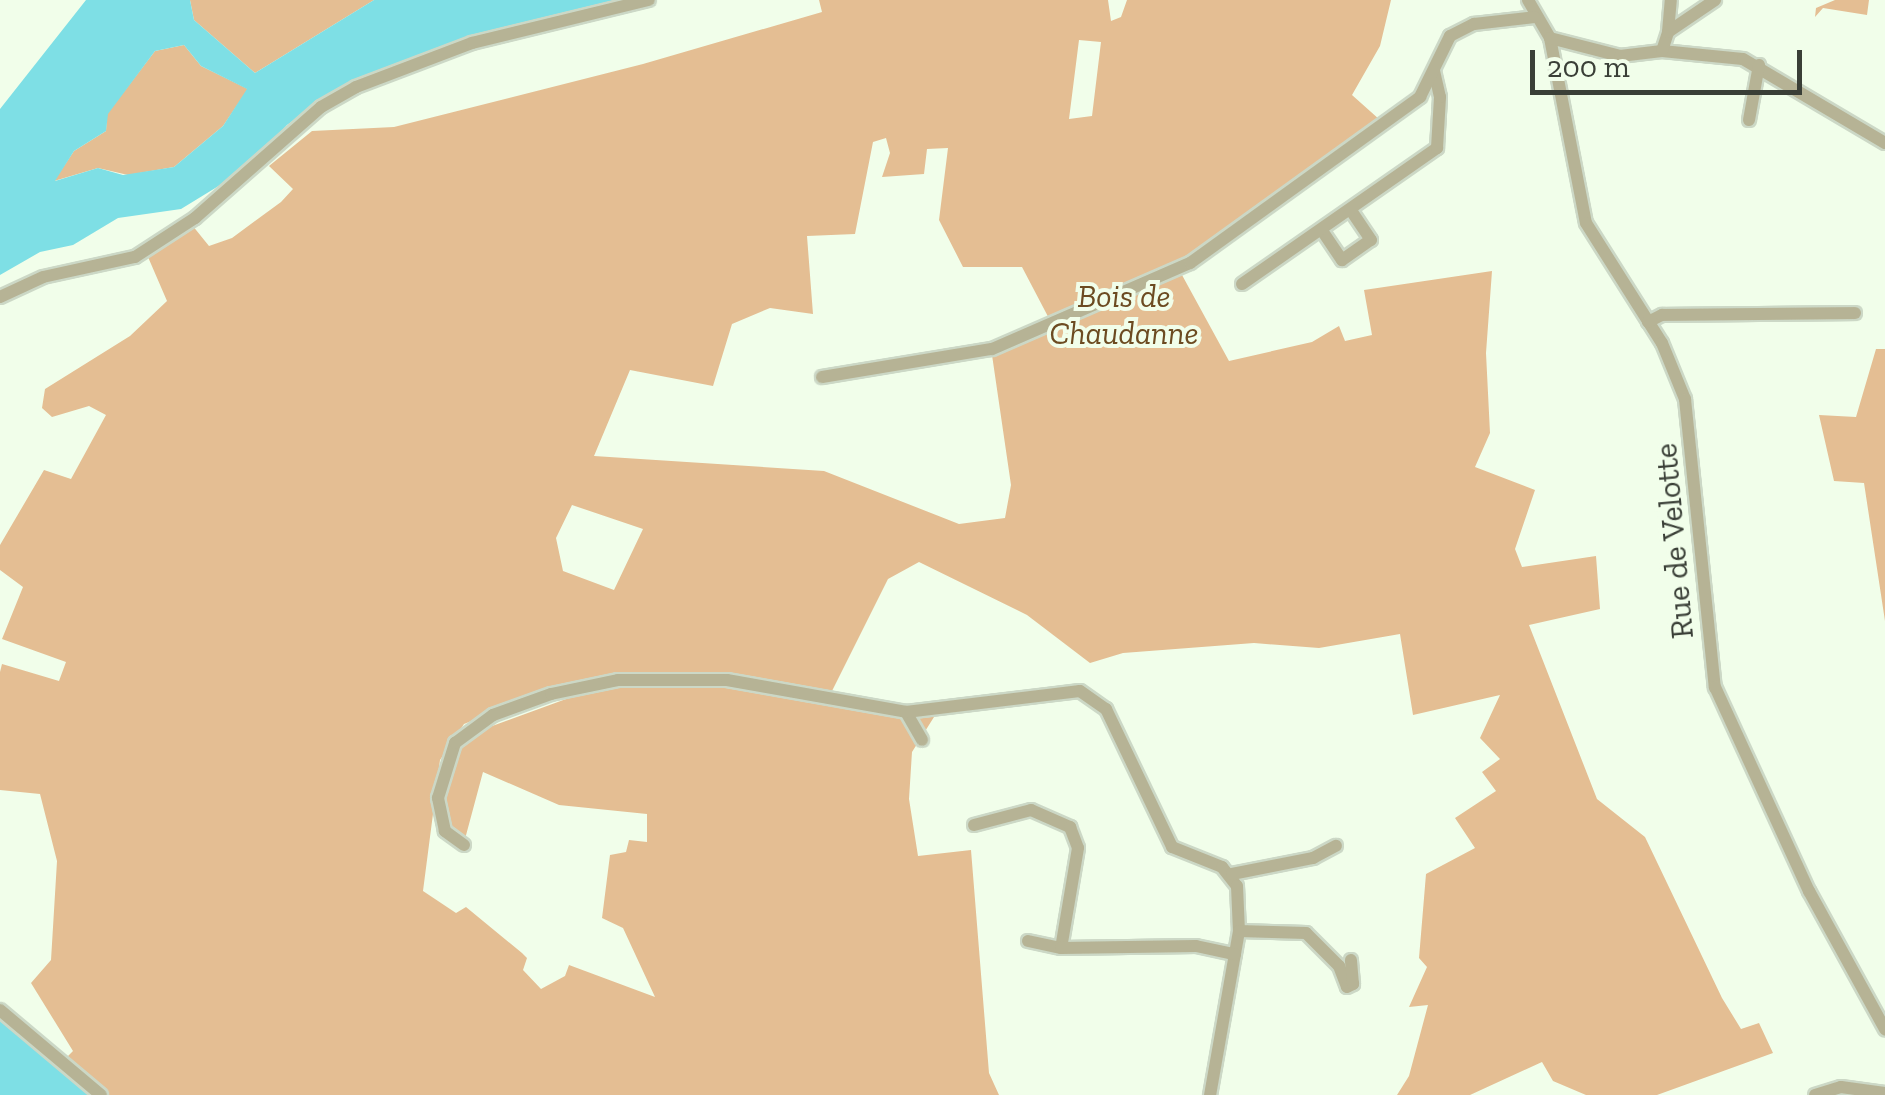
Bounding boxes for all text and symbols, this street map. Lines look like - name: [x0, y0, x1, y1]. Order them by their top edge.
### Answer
- scale bar: [1535, 30, 1808, 92]
- text: 200 m: [1547, 49, 1630, 85]
- park label: Bois de Chaudanne: [1049, 278, 1199, 353]
- street label: Rue de Velotte: [1646, 441, 1702, 641]

